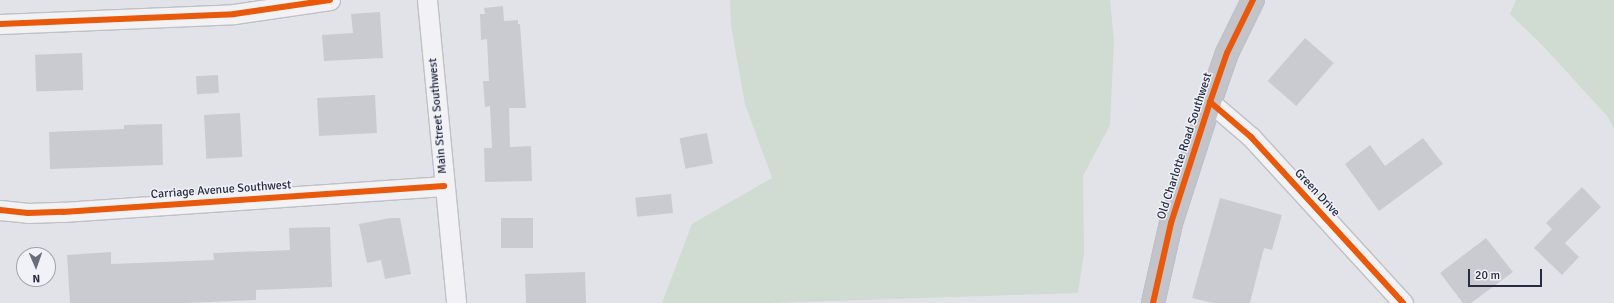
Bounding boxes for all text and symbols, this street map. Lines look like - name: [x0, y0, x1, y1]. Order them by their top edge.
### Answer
- street label: Main Street Southwest: [426, 58, 450, 174]
- street label: Old Charlotte Road Southwest: [1154, 71, 1216, 221]
- street label: Green Drive: [1291, 166, 1343, 220]
- street label: Carriage Avenue Southwest: [150, 178, 292, 202]
- north arrow: [16, 247, 56, 287]
- scale bar: [1470, 261, 1544, 287]
- text: 20 m: [1475, 268, 1500, 283]
- text: N: [32, 272, 40, 285]

